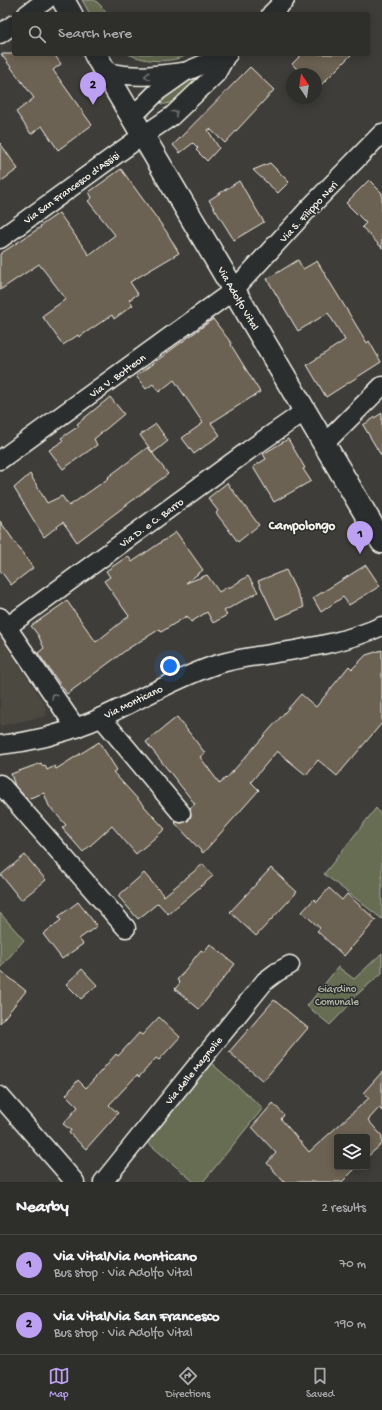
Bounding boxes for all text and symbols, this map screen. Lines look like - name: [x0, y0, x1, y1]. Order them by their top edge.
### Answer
- search box: [12, 12, 370, 56]
- icon: search: [26, 23, 48, 45]
- text: Search here: [58, 25, 132, 43]
- north arrow: [286, 68, 322, 104]
- pin: 2: [80, 72, 106, 105]
- one-way arrow: [144, 72, 150, 80]
- one-way arrow: [170, 110, 178, 117]
- street label: Via San Francesco d'Assisi: [21, 150, 122, 228]
- street label: Via S. Filippo Neri: [277, 179, 341, 246]
- street label: Via Adolfo Vital: [214, 264, 261, 333]
- street label: Via V. Botteon: [87, 352, 149, 402]
- street label: Via D. e C. Barro: [117, 496, 187, 551]
- district label: Campolongo: [268, 519, 336, 535]
- pin: 1: [347, 521, 373, 554]
- your location: [160, 656, 180, 676]
- street label: Via Monticano: [102, 683, 165, 723]
- one-way arrow: [52, 693, 59, 700]
- park label: Giardino Comunale: [315, 984, 359, 1009]
- street label: Via delle Magnolie: [163, 1035, 226, 1108]
- map controls: [334, 1134, 370, 1170]
- button: layers: [334, 1134, 370, 1170]
- text: Nearby: [16, 1198, 69, 1218]
- text: 2 results: [321, 1201, 366, 1216]
- text: Via Vital/Via Monticano: [54, 1248, 197, 1266]
- text: 1: [26, 1257, 32, 1272]
- text: 70 m: [340, 1257, 366, 1272]
- text: Bus stop · Via Adolfo Vital: [54, 1266, 193, 1281]
- text: Via Vital/Via San Francesco: [54, 1308, 220, 1326]
- text: 2: [26, 1317, 32, 1332]
- text: 190 m: [335, 1317, 366, 1332]
- text: Bus stop · Via Adolfo Vital: [54, 1326, 193, 1341]
- tab: Map: [48, 1365, 70, 1401]
- tab: Directions: [166, 1365, 210, 1401]
- tab: Saved: [306, 1365, 334, 1401]

